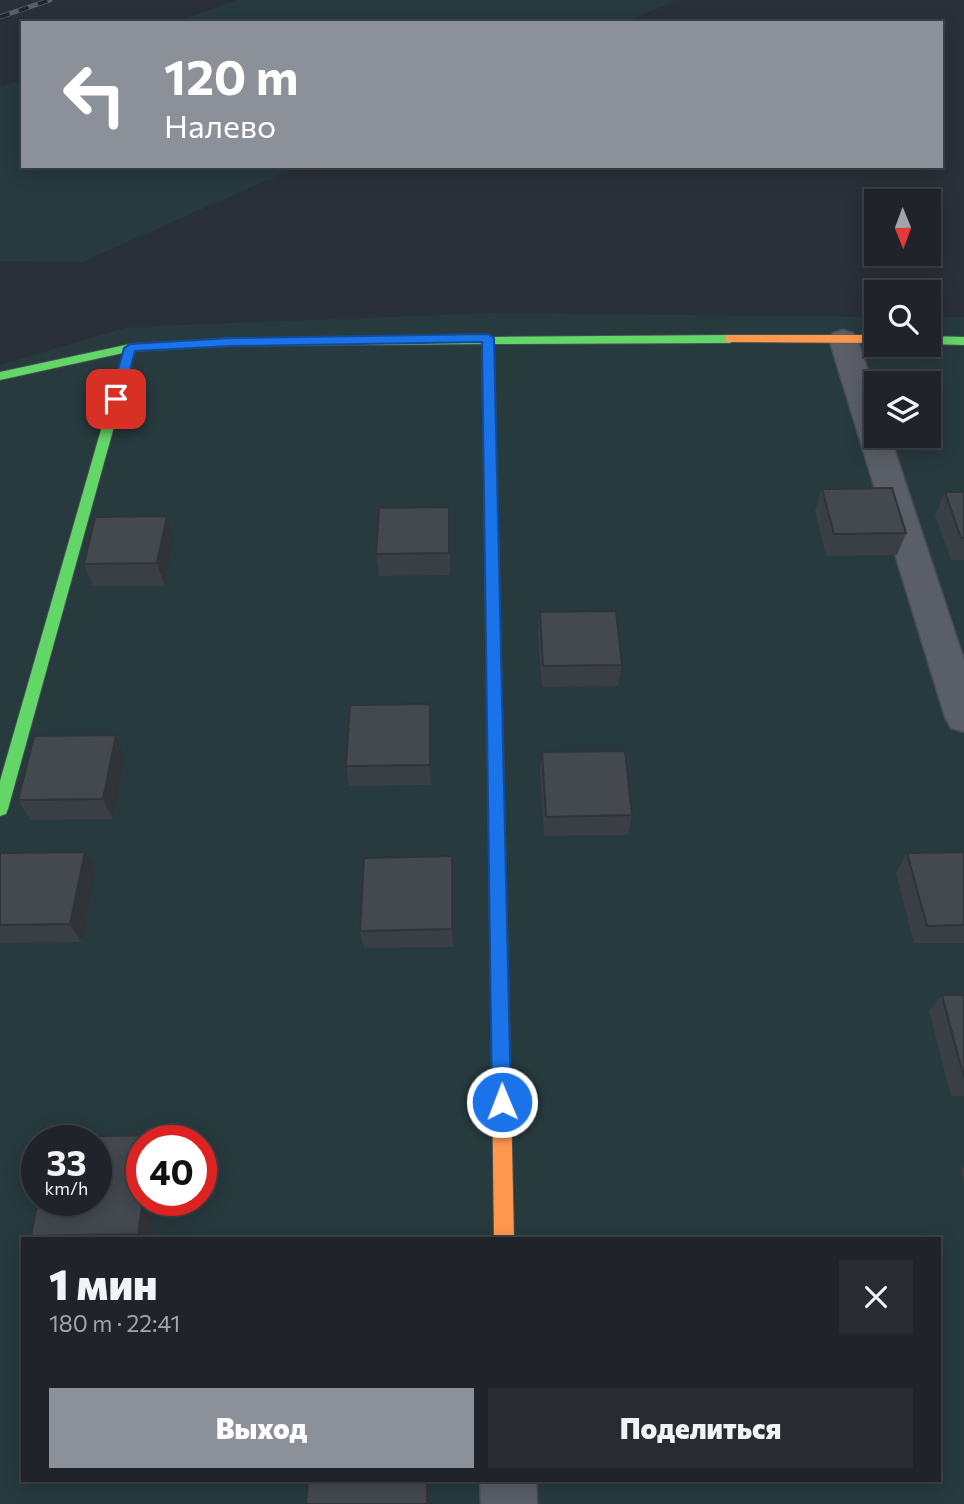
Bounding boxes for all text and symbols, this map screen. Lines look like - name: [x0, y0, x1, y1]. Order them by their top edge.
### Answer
- text: 120 m: [164, 45, 298, 105]
- icon: left: [49, 49, 140, 140]
- text: Налево: [164, 105, 276, 145]
- north arrow: [864, 189, 942, 266]
- map controls: [864, 189, 941, 448]
- button: search: [864, 280, 941, 357]
- pin: [86, 369, 146, 429]
- button: layers: [864, 371, 941, 448]
- icon: arrive: [97, 380, 135, 418]
- position arrow: [465, 1065, 539, 1139]
- speed limit sign: 40: [126, 1125, 217, 1216]
- text: 33: [46, 1140, 87, 1183]
- text: km/h: [45, 1177, 88, 1199]
- text: 1 мин: [49, 1257, 158, 1309]
- button: close: [839, 1260, 913, 1334]
- text: 180 m · 22:41: [49, 1309, 180, 1337]
- button: Выход: [49, 1388, 474, 1468]
- button: Поделиться: [488, 1388, 913, 1468]

